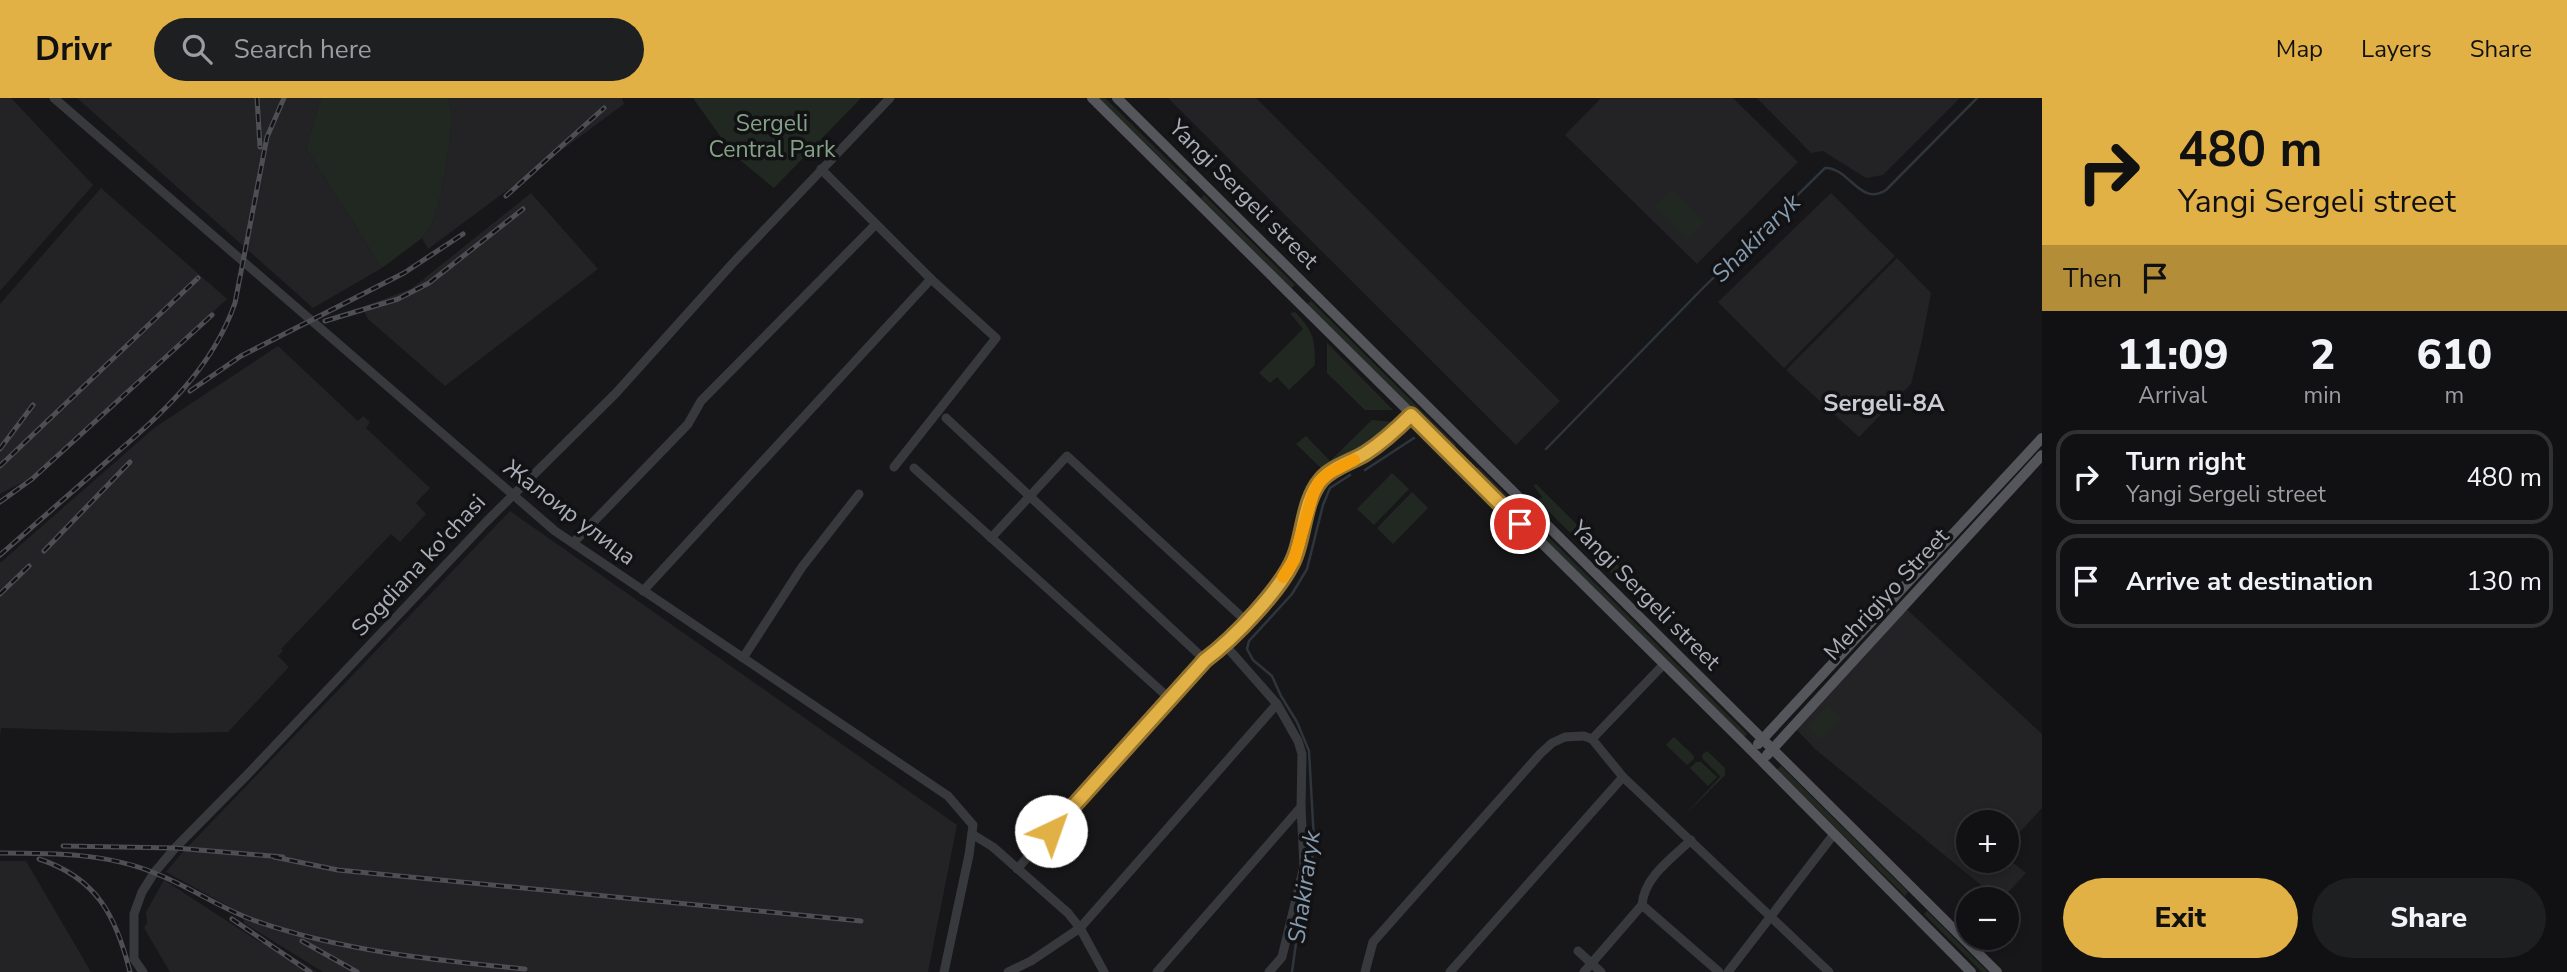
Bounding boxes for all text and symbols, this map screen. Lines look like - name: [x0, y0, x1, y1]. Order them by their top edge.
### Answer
- search box: [154, 18, 644, 81]
- text: Drivr: [35, 27, 112, 72]
- icon: search: [178, 30, 216, 68]
- text: Search here: [234, 32, 372, 67]
- text: Map: [2276, 33, 2323, 65]
- text: Layers: [2361, 33, 2432, 65]
- text: Share: [2470, 33, 2532, 65]
- park label: Sergeli Central Park: [709, 108, 836, 165]
- street label: Yangi Sergeli street: [1161, 112, 1326, 277]
- text: 480 m: [2178, 116, 2322, 183]
- icon: right: [2063, 126, 2154, 217]
- text: Yangi Sergeli street: [2178, 180, 2456, 223]
- water label: Shakiraryk: [1705, 186, 1808, 289]
- icon: arrive: [2136, 259, 2174, 297]
- text: Then: [2063, 261, 2122, 296]
- text: 11:09: [2117, 327, 2229, 384]
- text: 2: [2310, 327, 2335, 384]
- text: 610: [2417, 327, 2492, 384]
- text: Arrival: [2138, 380, 2207, 411]
- text: min: [2304, 380, 2342, 411]
- text: m: [2444, 380, 2464, 411]
- district label: Sergeli-8A: [1823, 387, 1945, 419]
- text: Turn right: [2126, 444, 2245, 479]
- street label: Жалоир улица: [497, 452, 642, 572]
- icon: right: [2067, 458, 2105, 496]
- text: 480 m: [2466, 460, 2542, 495]
- text: Yangi Sergeli street: [2126, 479, 2326, 510]
- street label: Sogdiana ko'chasi: [344, 488, 492, 643]
- pin: [1490, 494, 1550, 554]
- icon: arrive: [1501, 505, 1539, 543]
- street label: Yangi Sergeli street: [1563, 513, 1728, 678]
- street label: Mehrigiyo Street: [1817, 521, 1956, 667]
- icon: arrive: [2067, 562, 2105, 600]
- text: Arrive at destination: [2126, 564, 2373, 599]
- text: 130 m: [2466, 564, 2542, 599]
- position arrow: [1014, 794, 1088, 868]
- map controls: [1956, 810, 2019, 950]
- button: +: [1956, 810, 2019, 873]
- water label: Shakiraryk: [1280, 828, 1328, 945]
- button: Exit: [2063, 878, 2298, 958]
- button: Share: [2312, 878, 2546, 958]
- button: −: [1956, 887, 2019, 950]

